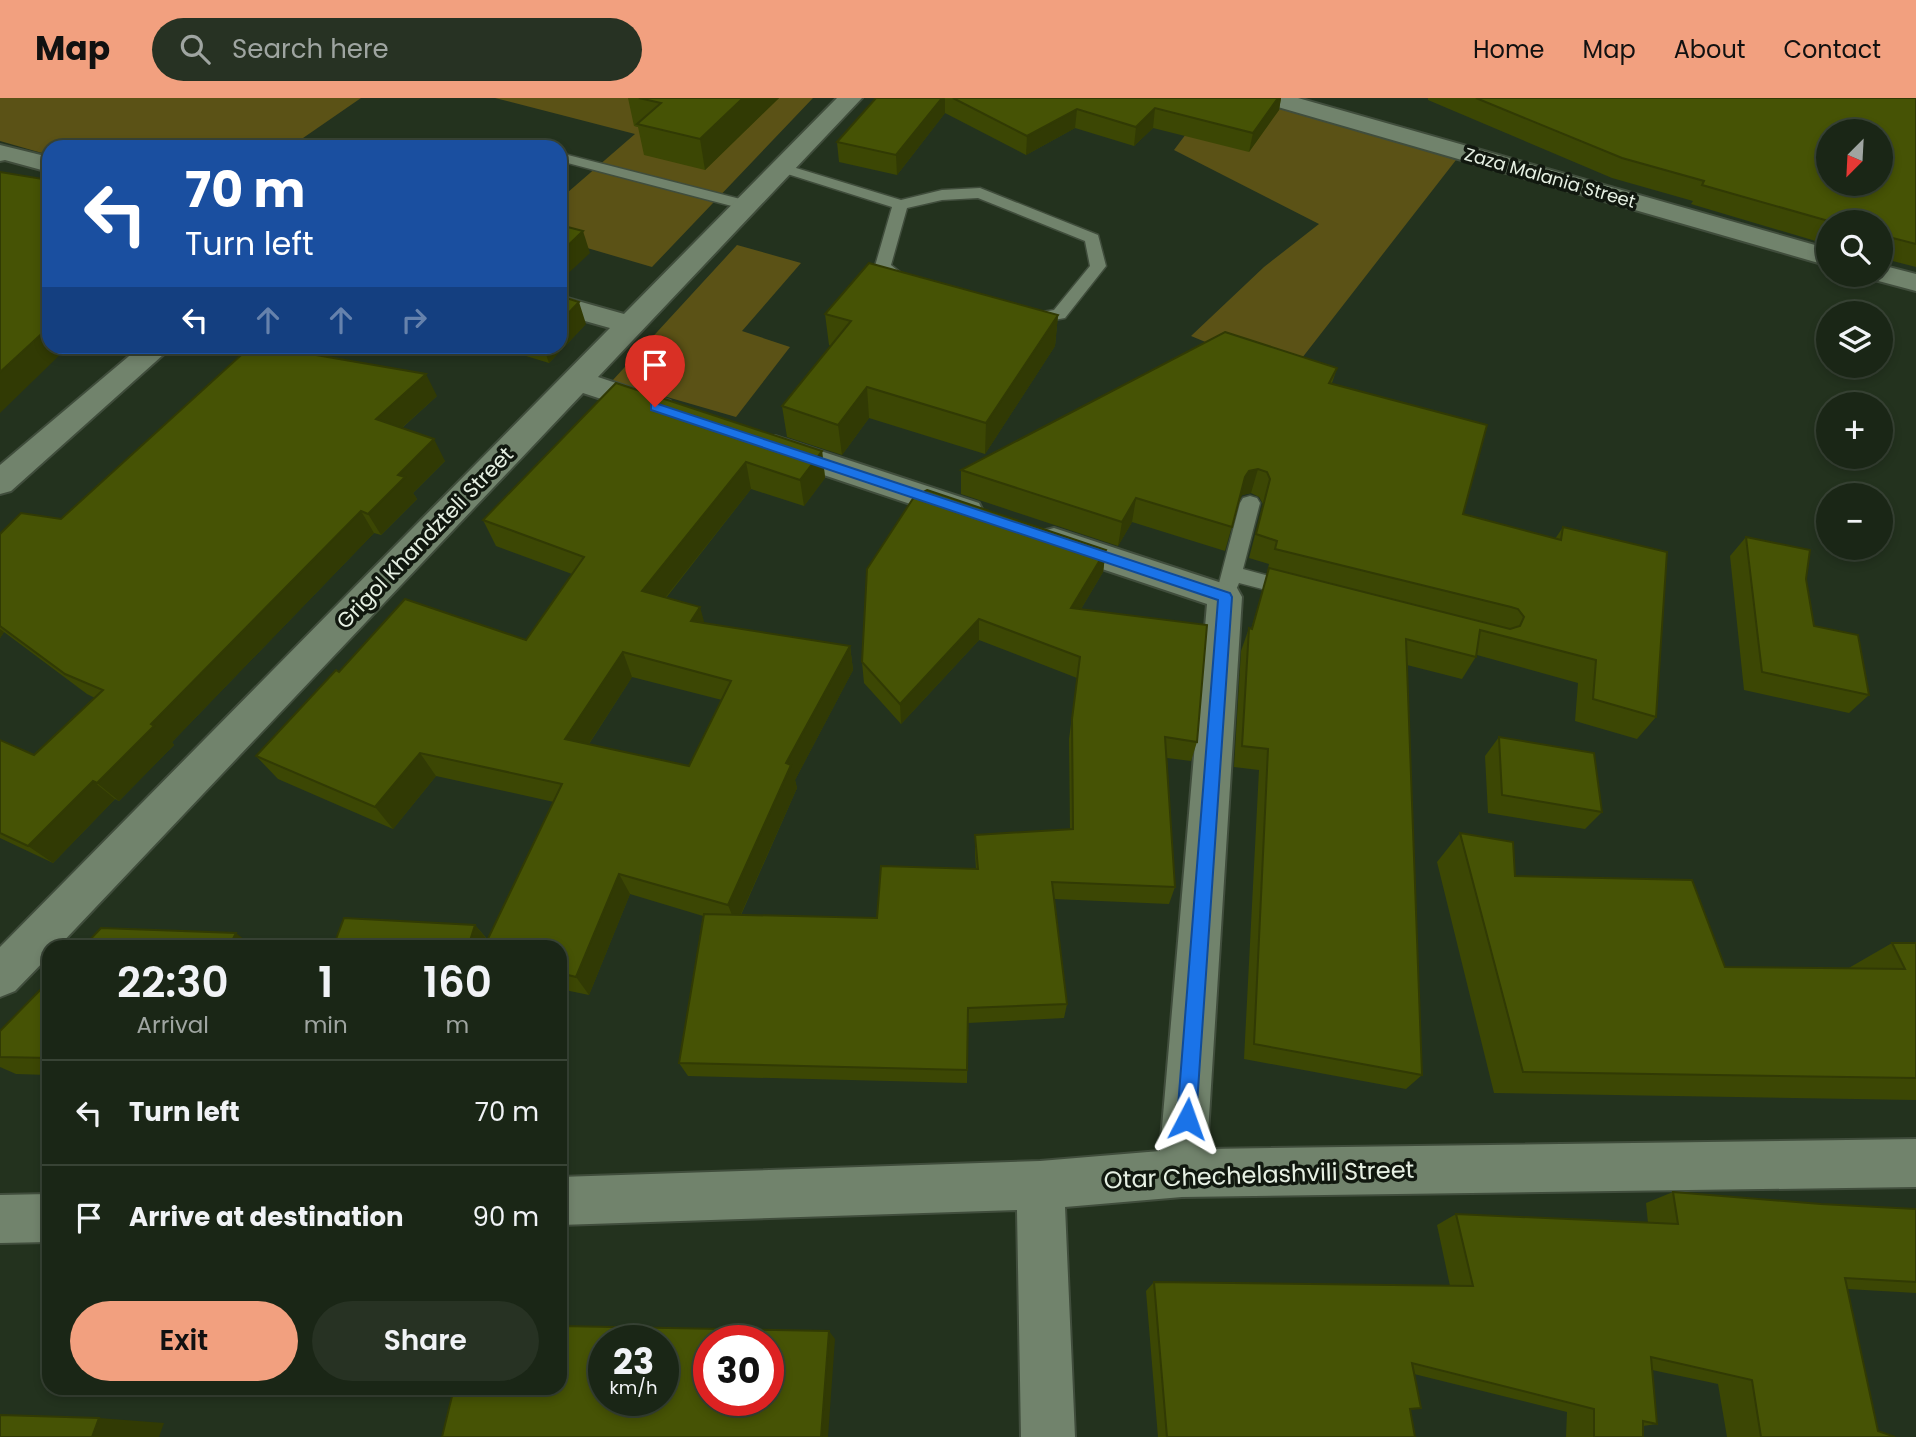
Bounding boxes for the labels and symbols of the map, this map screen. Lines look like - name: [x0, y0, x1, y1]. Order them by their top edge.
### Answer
- north arrow: [1816, 119, 1894, 196]
- street label: Zaza Malania Street: [1462, 141, 1639, 214]
- pin: [625, 335, 685, 407]
- street label: Grigol Khandzteli Street: [330, 440, 520, 635]
- position arrow: [1150, 1082, 1224, 1156]
- street label: Otar Chechelashvili Street: [1103, 1153, 1415, 1196]
- speed limit sign: 30: [693, 1325, 784, 1416]

